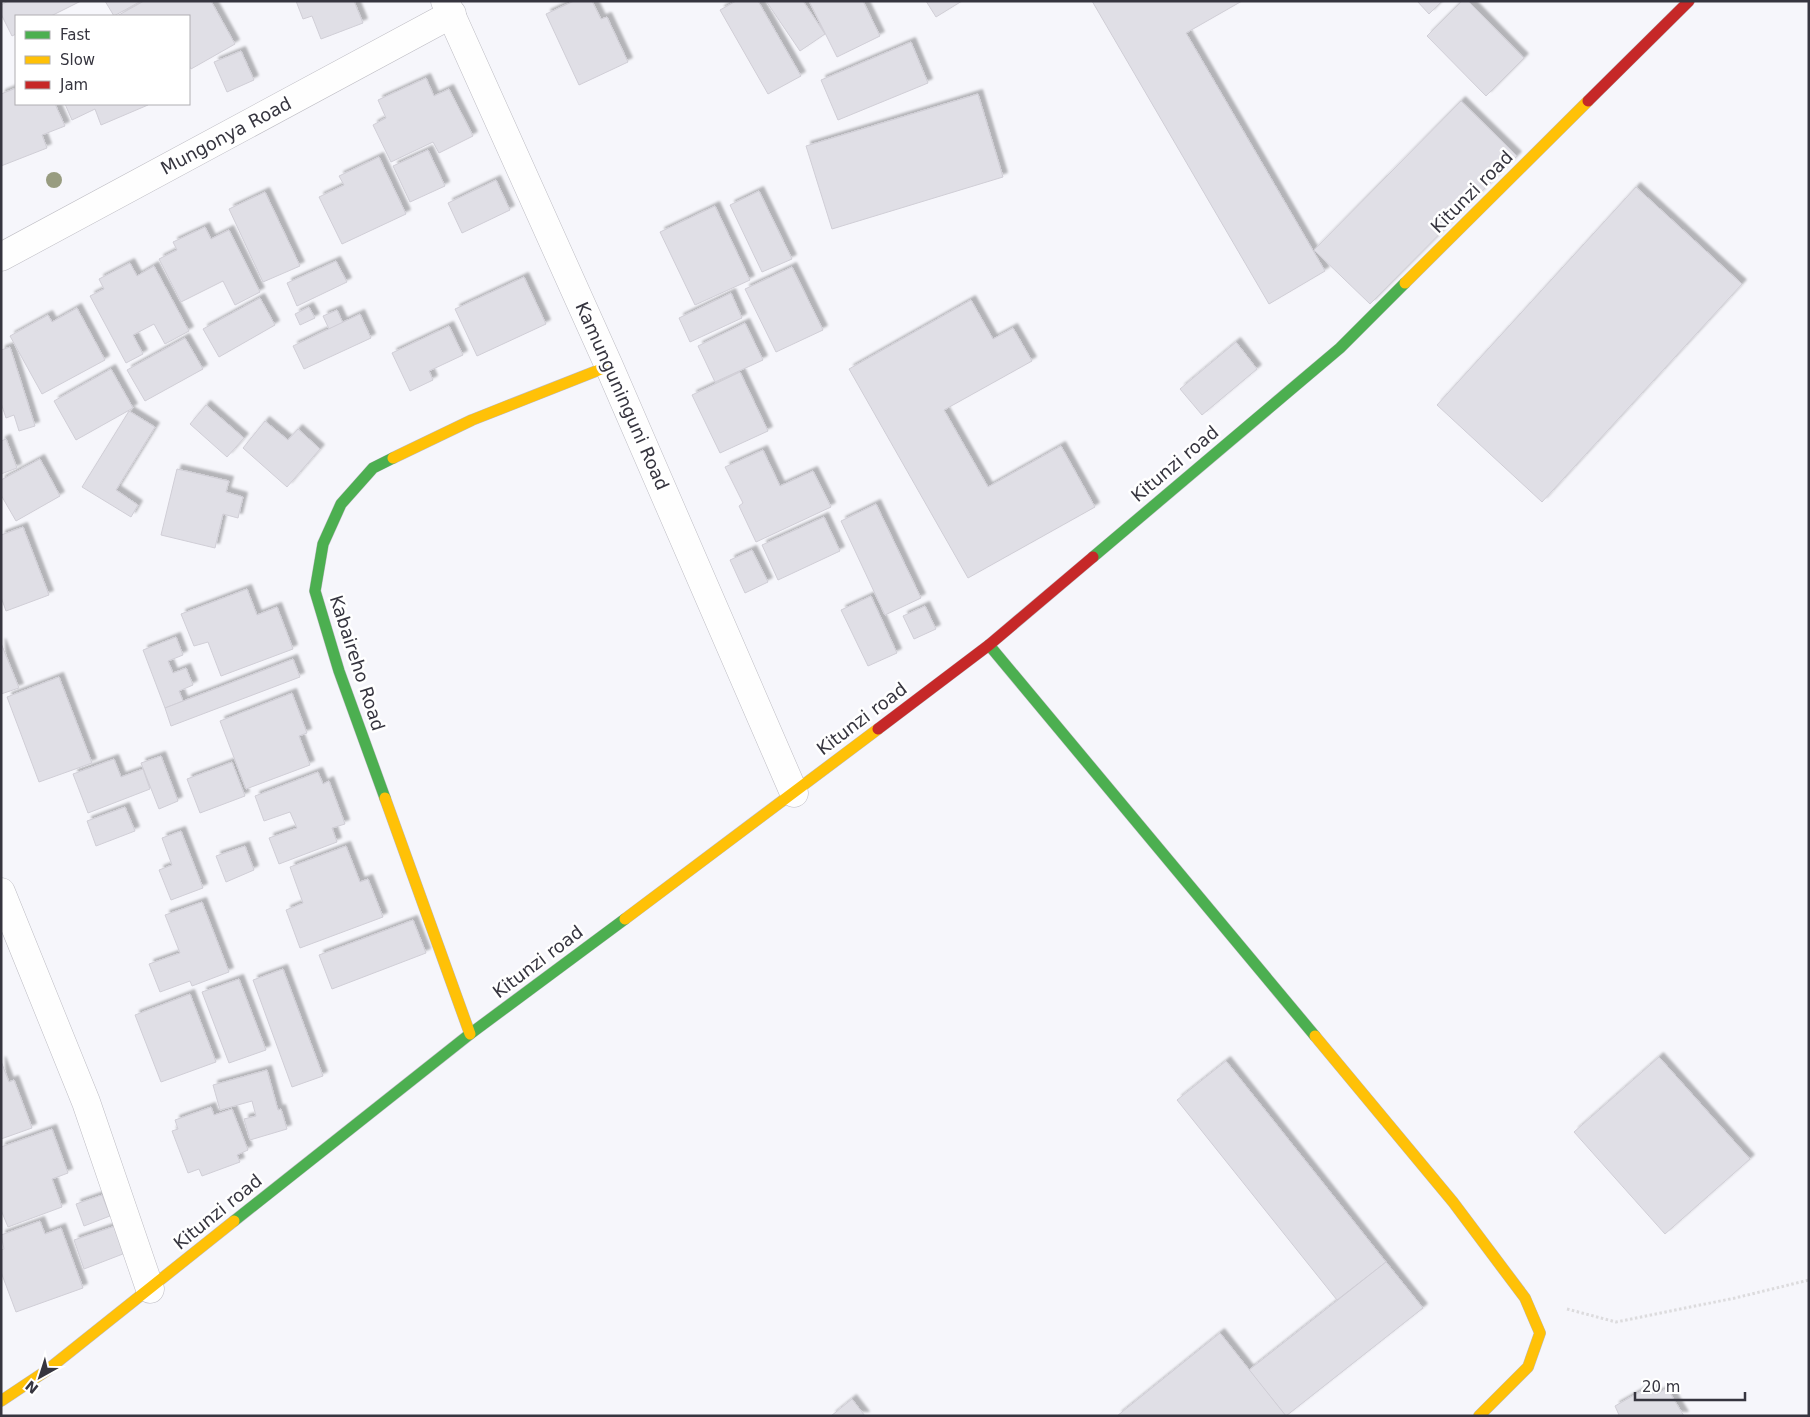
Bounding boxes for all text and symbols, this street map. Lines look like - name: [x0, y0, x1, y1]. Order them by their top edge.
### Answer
- legend: [15, 15, 190, 105]
- text: Fast: [60, 26, 90, 44]
- text: Slow: [60, 51, 95, 69]
- text: Jam: [59, 76, 88, 94]
- street label: Mungonya Road: [157, 92, 295, 179]
- street label: Kitunzi road: [1426, 146, 1517, 237]
- street label: Kamunguninguni Road: [571, 299, 673, 493]
- street label: Kitunzi road: [1127, 421, 1223, 506]
- street label: Kabaireho Road: [326, 592, 389, 733]
- street label: Kitunzi road: [813, 678, 911, 759]
- street label: Kitunzi road: [489, 921, 587, 1002]
- street label: Kitunzi road: [169, 1170, 266, 1254]
- north arrow: [15, 1352, 65, 1402]
- scale bar: [1635, 1370, 1745, 1402]
- text: N: [22, 1377, 41, 1397]
- text: 20 m: [1642, 1378, 1680, 1396]

